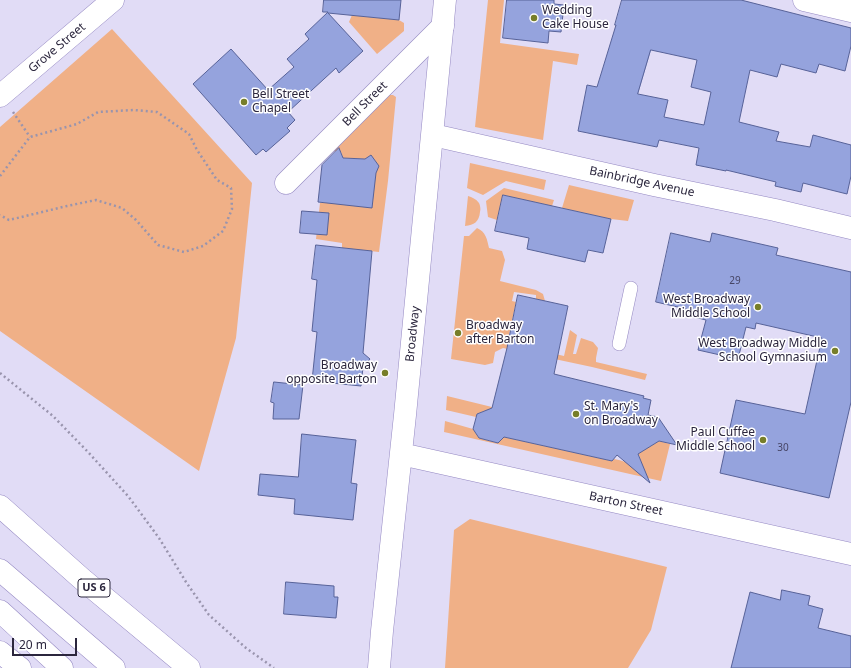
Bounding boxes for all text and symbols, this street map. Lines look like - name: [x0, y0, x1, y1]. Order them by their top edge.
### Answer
- place label: Wedding Cake House: [542, 4, 609, 32]
- marker: Wedding Cake House: [529, 13, 539, 23]
- street label: Grove Street: [26, 20, 88, 76]
- street label: Bell Street: [340, 79, 390, 129]
- place label: Bell Street Chapel: [252, 88, 309, 116]
- marker: Bell Street Chapel: [239, 97, 249, 107]
- street label: Bainbridge Avenue: [588, 164, 696, 200]
- house number: 29: [729, 275, 741, 287]
- place label: West Broadway Middle School: [663, 293, 750, 321]
- marker: West Broadway Middle School: [753, 302, 763, 312]
- street label: Broadway: [403, 305, 423, 363]
- place label: Broadway after Barton: [466, 319, 535, 347]
- marker: Broadway after Barton: [453, 328, 463, 338]
- place label: West Broadway Middle School Gymnasium: [698, 337, 827, 365]
- marker: West Broadway Middle School Gymnasium: [830, 346, 840, 356]
- place label: Broadway opposite Barton: [286, 359, 377, 387]
- marker: Broadway opposite Barton: [380, 368, 390, 378]
- place label: St. Mary's on Broadway: [584, 400, 658, 428]
- marker: St. Mary's on Broadway: [571, 409, 581, 419]
- place label: Paul Cuffee Middle School: [676, 426, 755, 454]
- marker: Paul Cuffee Middle School: [758, 435, 768, 445]
- house number: 30: [777, 442, 789, 454]
- street label: Barton Street: [588, 489, 664, 519]
- road number: US 6: [78, 579, 110, 597]
- scale bar: [14, 630, 79, 656]
- text: 20 m: [19, 636, 47, 653]

